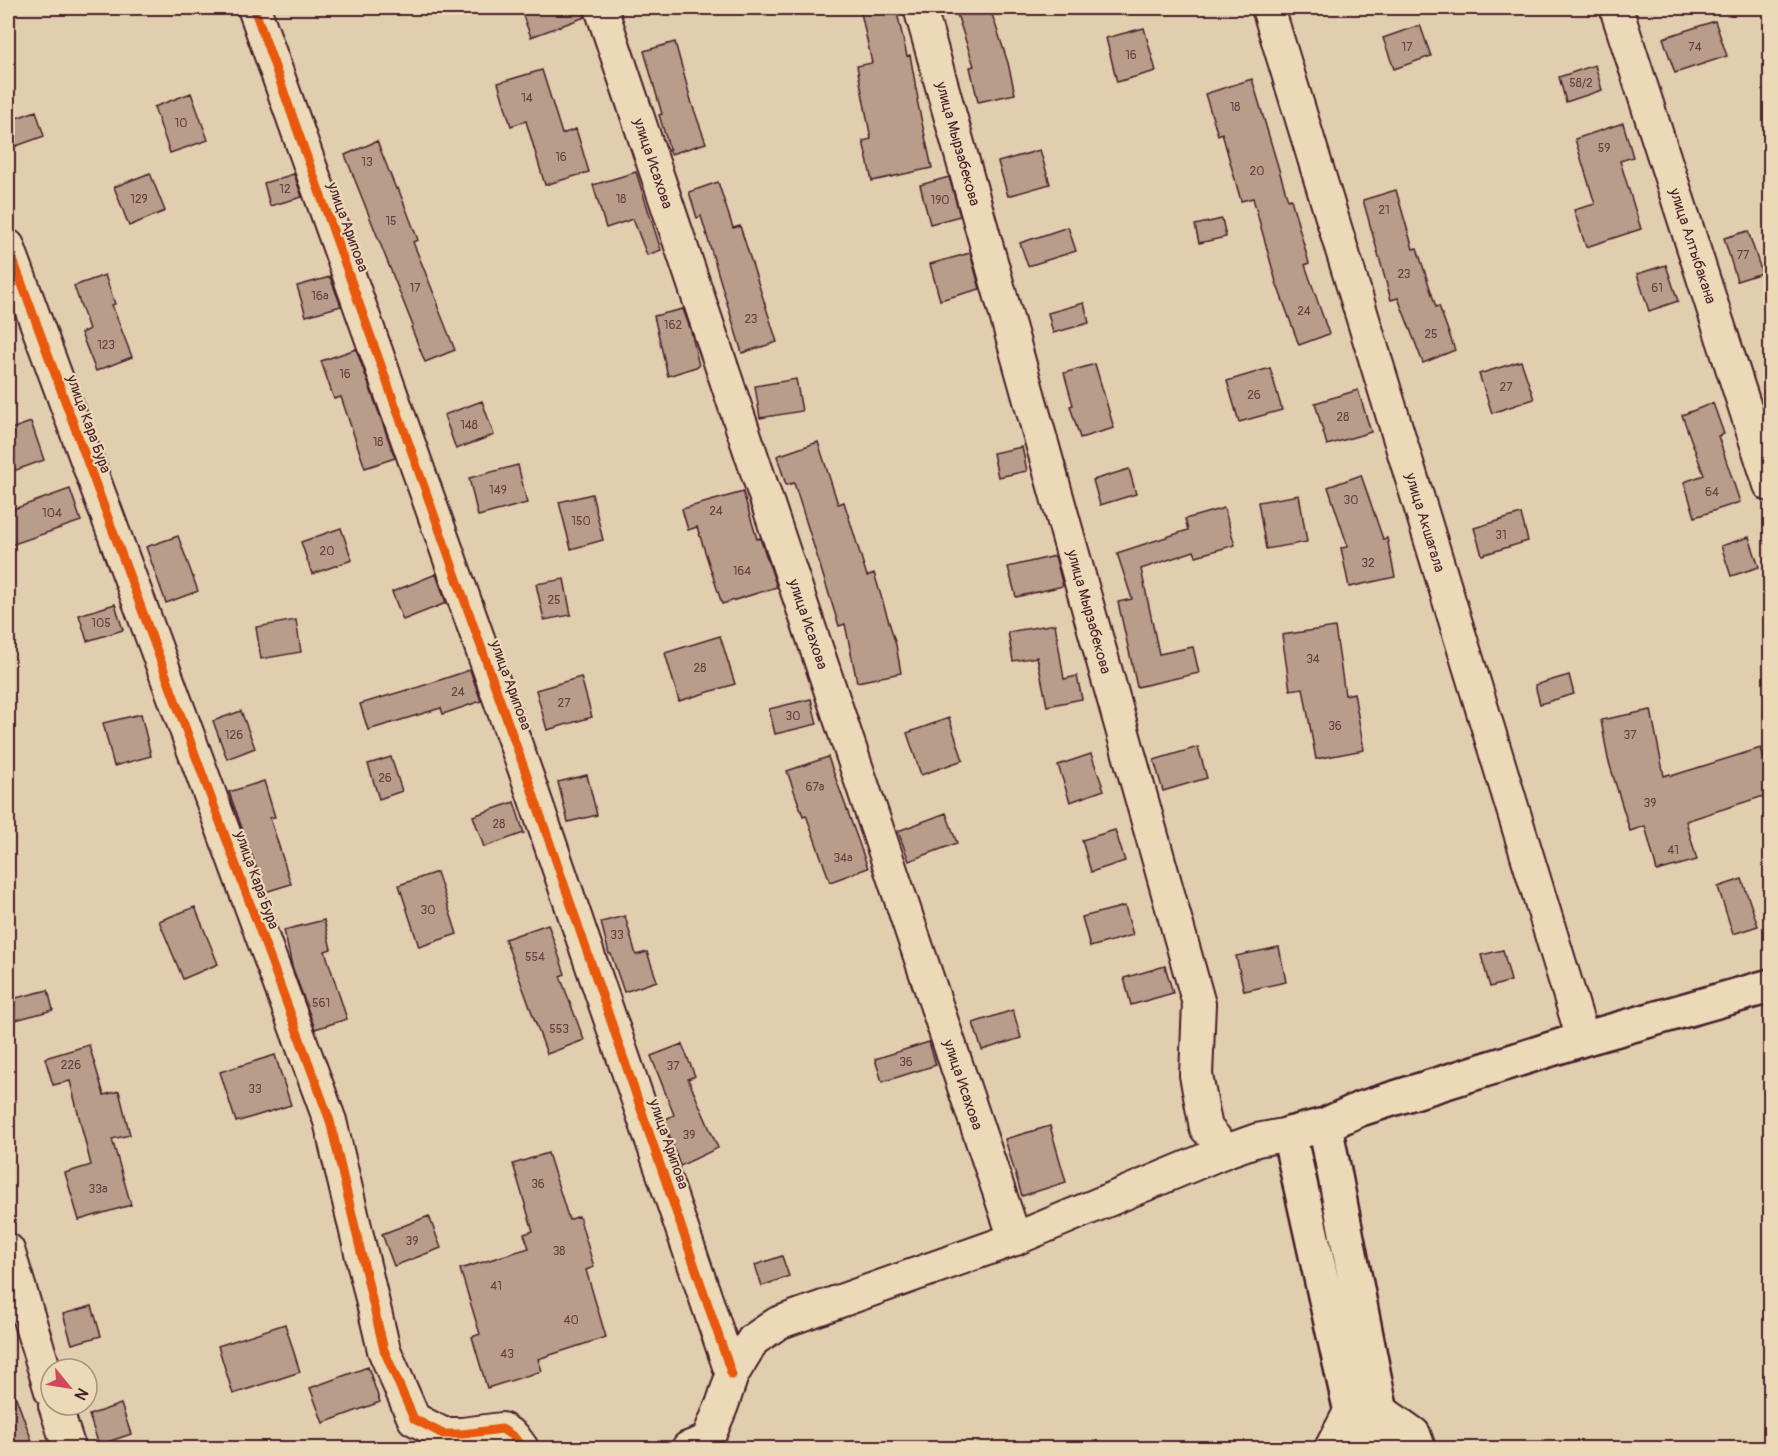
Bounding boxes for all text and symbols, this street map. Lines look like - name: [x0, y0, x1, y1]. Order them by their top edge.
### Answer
- house number: 17: [1401, 40, 1413, 55]
- house number: 74: [1688, 40, 1702, 55]
- house number: 16: [1125, 48, 1137, 63]
- house number: 58/2: [1569, 76, 1593, 91]
- street label: улица Мырзабекова: [931, 79, 984, 208]
- house number: 14: [521, 91, 533, 106]
- house number: 18: [1230, 100, 1240, 115]
- street label: улица Исахова: [628, 115, 677, 211]
- house number: 10: [175, 116, 187, 131]
- house number: 59: [1598, 141, 1610, 156]
- house number: 16: [555, 150, 567, 165]
- house number: 13: [361, 155, 373, 170]
- house number: 20: [1250, 164, 1264, 179]
- street label: улица Арипова: [322, 179, 373, 275]
- house number: 12: [279, 182, 291, 197]
- street label: улица Алтыбакана: [1665, 185, 1720, 306]
- house number: 129: [130, 192, 148, 207]
- house number: 18: [616, 192, 626, 207]
- house number: 190: [930, 193, 950, 208]
- house number: 21: [1378, 203, 1390, 218]
- house number: 15: [385, 214, 397, 229]
- house number: 77: [1737, 248, 1750, 263]
- house number: 23: [1397, 267, 1411, 282]
- house number: 17: [409, 281, 421, 296]
- house number: 61: [1651, 281, 1663, 296]
- house number: 16а: [311, 289, 329, 304]
- house number: 24: [1297, 304, 1311, 319]
- house number: 23: [744, 312, 758, 327]
- house number: 162: [664, 318, 682, 333]
- house number: 25: [1424, 327, 1438, 342]
- house number: 123: [97, 338, 115, 353]
- house number: 16: [339, 367, 351, 382]
- street label: улица Кара Бура: [62, 372, 115, 476]
- house number: 27: [1499, 380, 1513, 395]
- house number: 26: [1247, 388, 1261, 403]
- house number: 28: [1337, 410, 1349, 425]
- house number: 148: [460, 418, 478, 433]
- house number: 18: [373, 435, 383, 450]
- street label: улица Акшагала: [1400, 470, 1449, 575]
- house number: 149: [489, 483, 507, 498]
- house number: 64: [1705, 485, 1719, 500]
- house number: 30: [1344, 493, 1358, 508]
- house number: 24: [709, 504, 723, 519]
- house number: 104: [42, 506, 62, 521]
- house number: 150: [571, 514, 591, 529]
- house number: 31: [1495, 528, 1507, 543]
- house number: 20: [320, 544, 334, 559]
- street label: улица Мырзабекова: [1062, 547, 1115, 676]
- house number: 32: [1361, 556, 1375, 571]
- house number: 164: [733, 564, 751, 579]
- street label: улица Исахова: [783, 576, 832, 672]
- house number: 25: [547, 593, 561, 608]
- house number: 105: [91, 616, 111, 631]
- street label: улица Арипова: [485, 637, 536, 733]
- house number: 34: [1306, 652, 1320, 667]
- house number: 28: [694, 661, 706, 676]
- house number: 24: [451, 685, 465, 700]
- house number: 27: [557, 696, 571, 711]
- house number: 30: [786, 709, 800, 724]
- house number: 36: [1328, 719, 1342, 734]
- house number: 126: [225, 728, 243, 743]
- house number: 37: [1623, 728, 1637, 743]
- house number: 26: [378, 771, 392, 786]
- house number: 67а: [806, 780, 825, 795]
- house number: 39: [1644, 796, 1656, 811]
- house number: 28: [493, 817, 505, 832]
- street label: улица Кара Бура: [230, 828, 283, 932]
- house number: 41: [1667, 843, 1679, 858]
- house number: 34а: [833, 851, 853, 866]
- house number: 30: [421, 903, 435, 918]
- house number: 33: [610, 928, 624, 943]
- house number: 554: [525, 950, 545, 965]
- house number: 561: [312, 996, 330, 1011]
- house number: 553: [549, 1022, 569, 1037]
- street label: улица Исахова: [938, 1036, 987, 1133]
- house number: 36: [899, 1055, 913, 1070]
- house number: 226: [61, 1058, 81, 1073]
- house number: 37: [666, 1059, 680, 1074]
- house number: 33: [248, 1082, 262, 1097]
- street label: улица Арипова: [644, 1096, 693, 1192]
- house number: 39: [683, 1128, 695, 1143]
- house number: 36: [531, 1177, 545, 1192]
- house number: 33а: [89, 1182, 108, 1197]
- house number: 39: [406, 1234, 418, 1249]
- house number: 38: [553, 1244, 565, 1259]
- house number: 41: [490, 1279, 502, 1294]
- house number: 40: [563, 1313, 579, 1328]
- house number: 43: [500, 1347, 514, 1362]
- north arrow: [39, 1357, 99, 1417]
- text: N: [70, 1384, 92, 1404]

